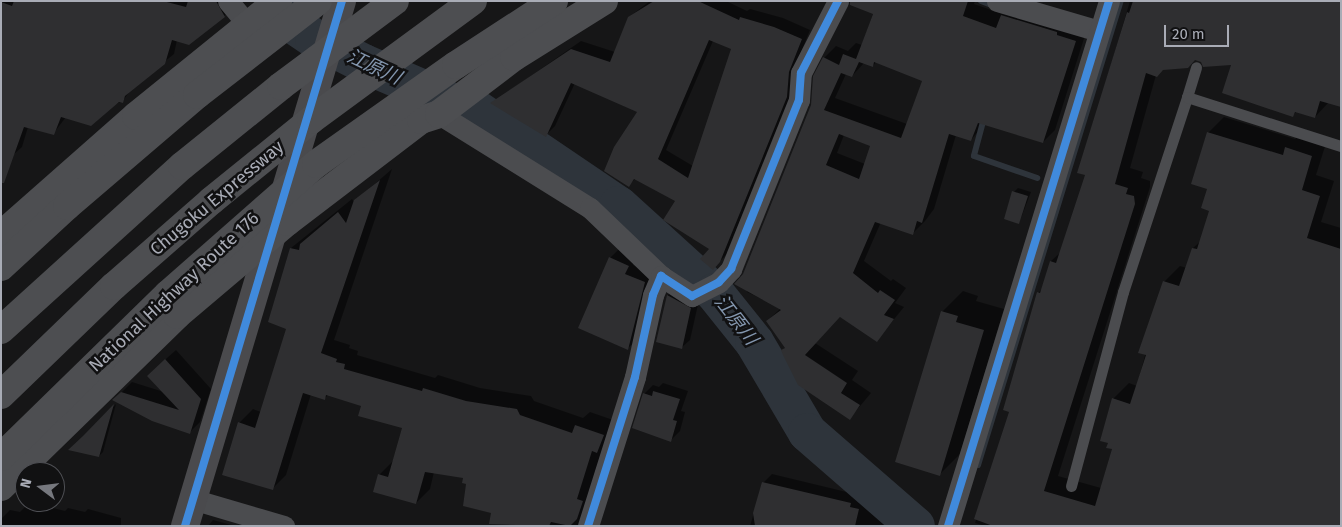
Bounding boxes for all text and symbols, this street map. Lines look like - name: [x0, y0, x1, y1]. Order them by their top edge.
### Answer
- scale bar: [1167, 15, 1232, 47]
- text: 20 m: [1172, 25, 1205, 43]
- water label: 江原川: [343, 45, 405, 89]
- street label: Chugoku Expressway: [146, 136, 288, 260]
- street label: National Highway Route 176: [84, 207, 264, 377]
- water label: 江原川: [709, 291, 763, 349]
- north arrow: [15, 462, 65, 512]
- text: N: [17, 477, 35, 490]

